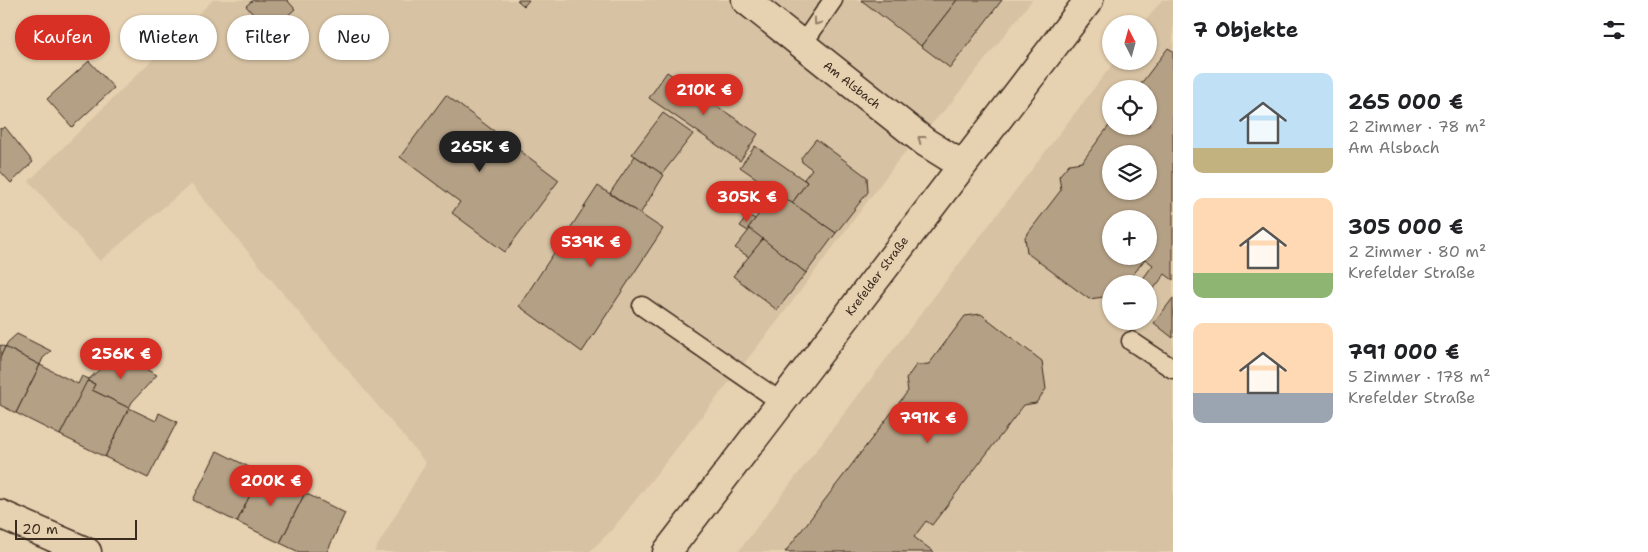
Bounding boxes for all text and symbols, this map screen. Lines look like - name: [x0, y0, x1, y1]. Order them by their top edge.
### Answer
- chip: Kaufen: [15, 15, 110, 60]
- chip: Mieten: [120, 15, 217, 60]
- chip: Filter: [227, 15, 309, 60]
- chip: Neu: [319, 15, 389, 60]
- north arrow: [1102, 15, 1158, 70]
- map controls: [1102, 15, 1157, 330]
- one-way arrow: [814, 16, 823, 26]
- text: 7 Objekte: [1193, 16, 1298, 44]
- icon: filters: [1600, 16, 1628, 44]
- street label: Am Alsbach: [820, 57, 884, 113]
- pin: 210K €: [663, 74, 745, 116]
- text: 210K €: [676, 79, 732, 100]
- button: locate: [1102, 80, 1157, 135]
- text: 265 000 €: [1348, 88, 1463, 116]
- icon: home: [1233, 93, 1293, 153]
- text: 2 Zimmer · 78 m²: [1348, 116, 1486, 137]
- pin: 265K €: [439, 130, 521, 173]
- text: 265K €: [450, 136, 510, 157]
- one-way arrow: [918, 136, 927, 144]
- text: Am Alsbach: [1348, 137, 1440, 158]
- button: layers: [1102, 145, 1157, 200]
- pin: 305K €: [706, 180, 788, 223]
- text: 305K €: [717, 186, 777, 207]
- button: +: [1102, 210, 1157, 265]
- text: 305 000 €: [1348, 213, 1464, 241]
- icon: home: [1233, 218, 1293, 278]
- pin: 539K €: [550, 226, 632, 268]
- text: 539K €: [561, 231, 621, 252]
- street label: Krefelder Straße: [842, 233, 912, 319]
- text: 2 Zimmer · 80 m²: [1348, 241, 1486, 262]
- text: Krefelder Straße: [1348, 262, 1475, 283]
- button: −: [1102, 275, 1157, 330]
- pin: 256K €: [80, 338, 162, 380]
- text: 791 000 €: [1348, 338, 1459, 366]
- text: 256K €: [91, 343, 151, 364]
- icon: home: [1233, 343, 1293, 403]
- text: 5 Zimmer · 178 m²: [1348, 366, 1491, 387]
- text: Krefelder Straße: [1348, 387, 1475, 408]
- pin: 791K €: [887, 402, 969, 444]
- text: 791K €: [900, 407, 956, 428]
- pin: 200K €: [230, 464, 312, 507]
- text: 200K €: [241, 470, 301, 491]
- scale bar: [15, 517, 138, 540]
- text: 20 m: [22, 520, 58, 538]

